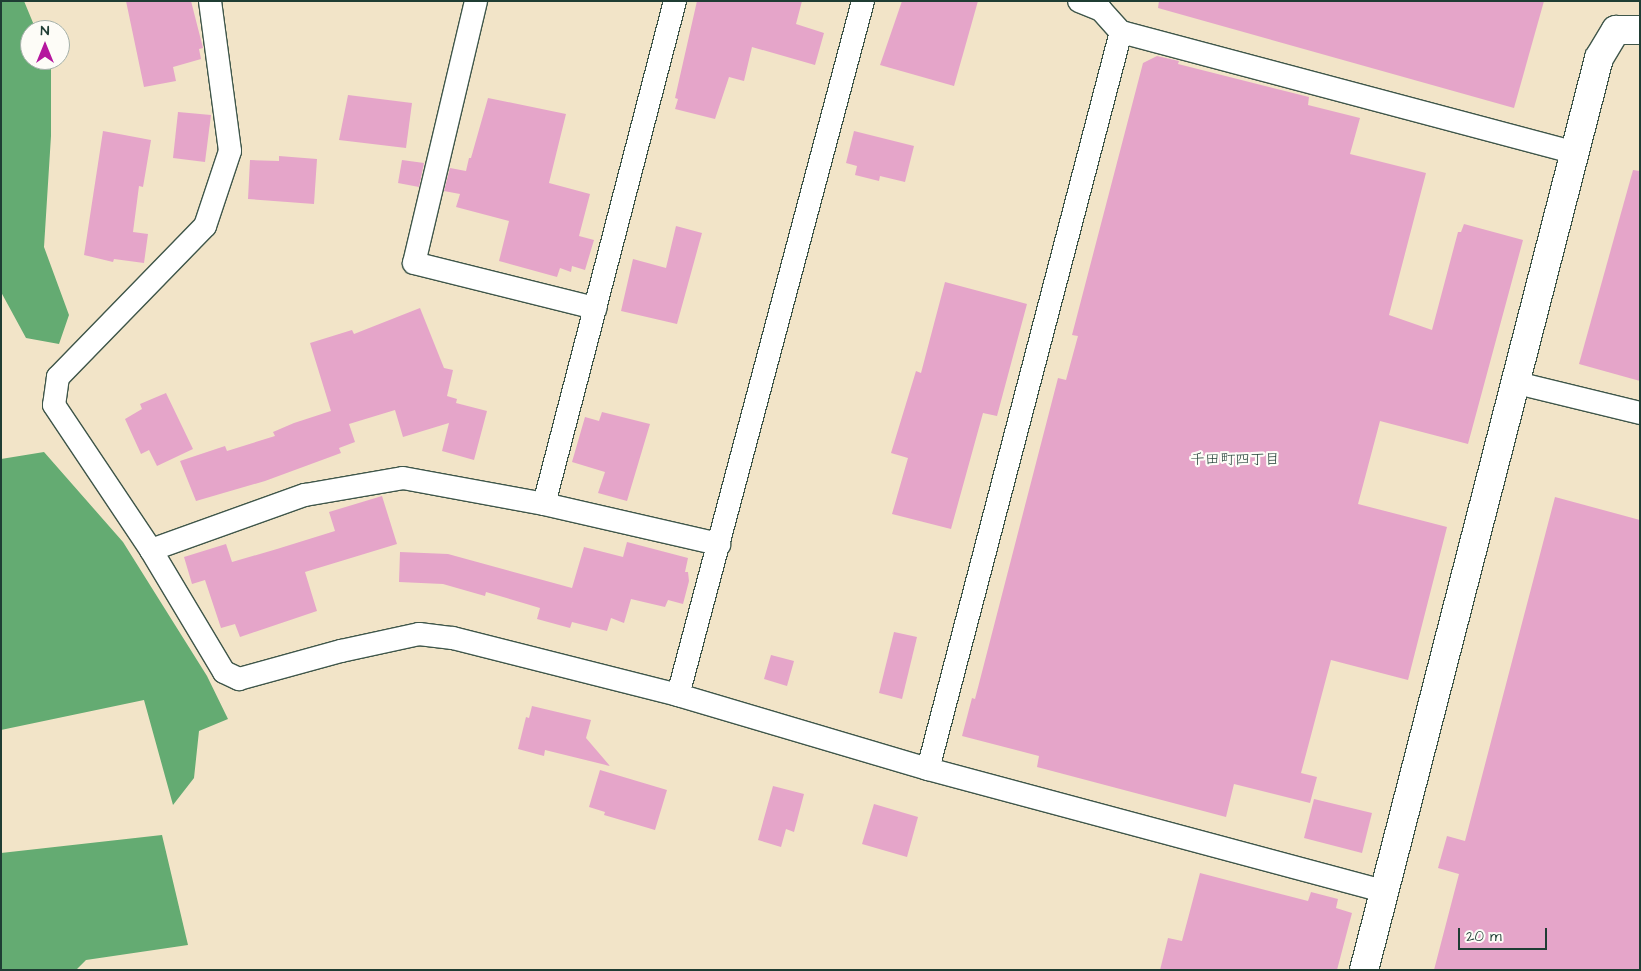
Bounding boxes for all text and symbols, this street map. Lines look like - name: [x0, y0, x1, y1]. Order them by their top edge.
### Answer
- north arrow: [20, 20, 70, 70]
- text: N: [41, 21, 49, 41]
- district label: 千田町四丁目: [1190, 451, 1280, 469]
- scale bar: [1461, 918, 1550, 950]
- text: 20 m: [1466, 926, 1502, 947]

